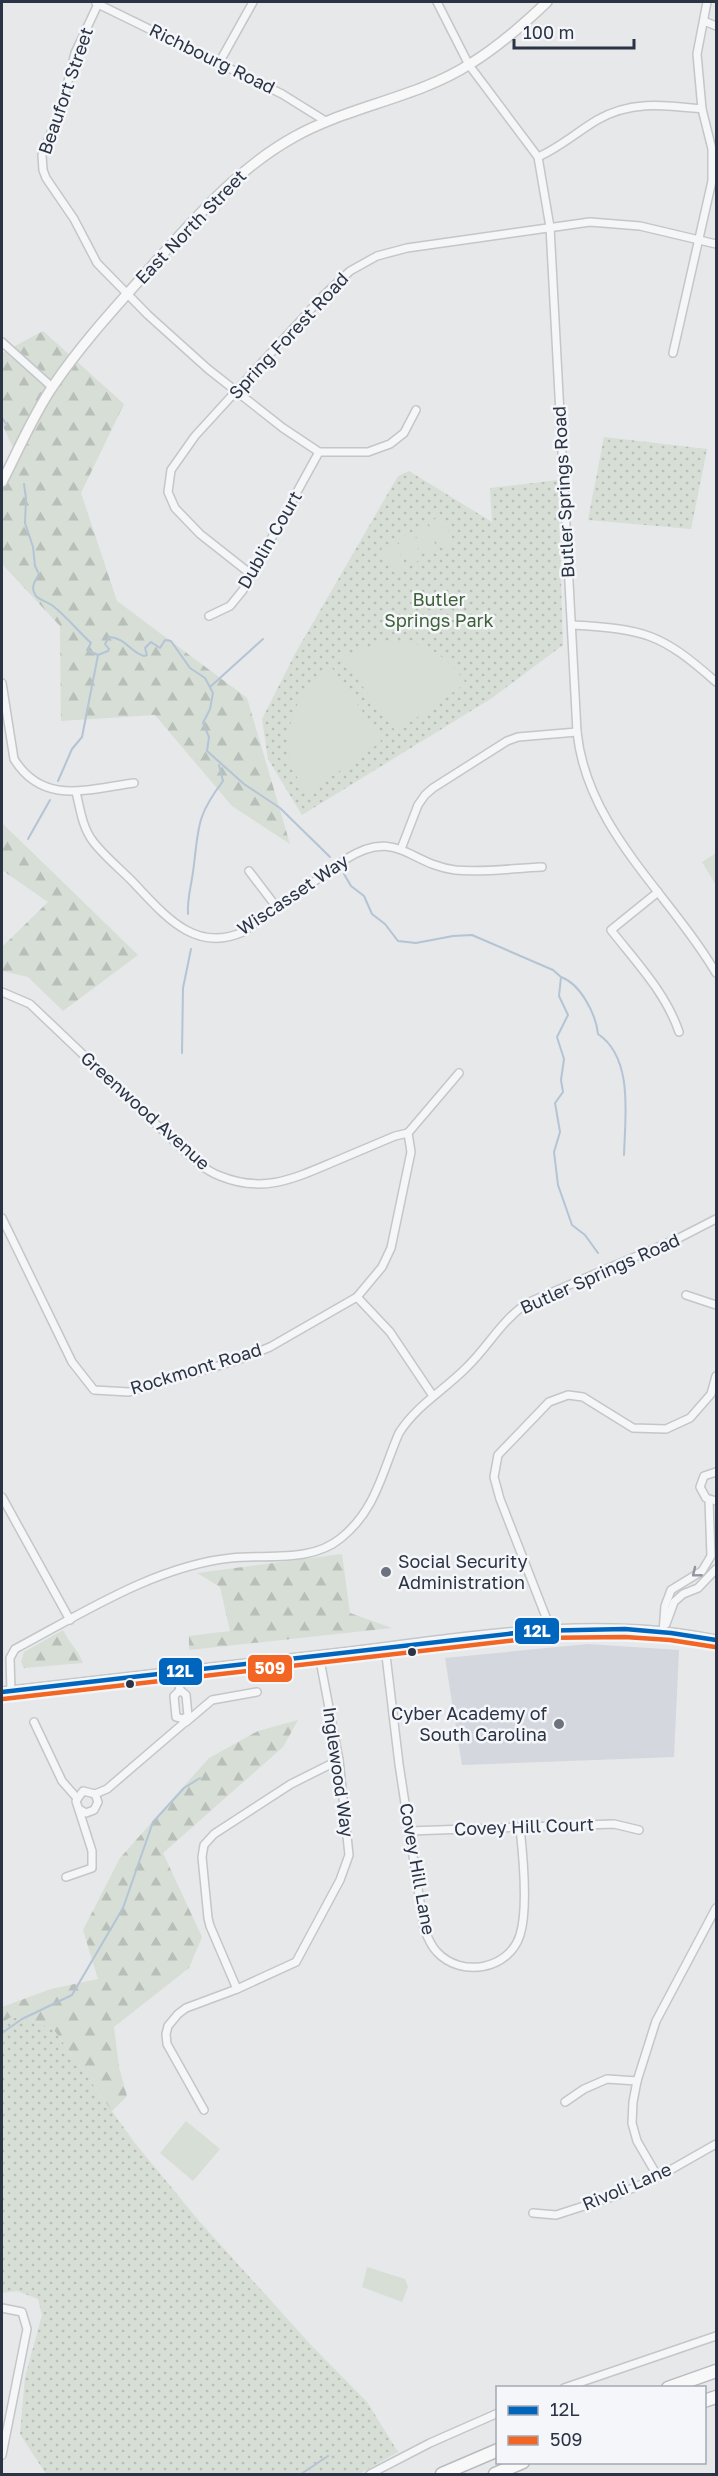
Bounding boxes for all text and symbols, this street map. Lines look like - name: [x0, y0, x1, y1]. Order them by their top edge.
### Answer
- scale bar: [514, 12, 634, 50]
- street label: Richbourg Road: [146, 18, 279, 98]
- text: 100 m: [523, 21, 574, 43]
- street label: Beaufort Street: [33, 24, 97, 157]
- street label: East North Street: [130, 165, 250, 288]
- street label: Spring Forest Road: [224, 267, 353, 403]
- street label: Butler Springs Road: [548, 405, 578, 579]
- street label: Dublin Court: [232, 487, 306, 592]
- park label: Butler Springs Park: [384, 588, 494, 631]
- street label: Wiscasset Way: [233, 849, 352, 939]
- street label: Greenwood Avenue: [76, 1046, 215, 1174]
- street label: Butler Springs Road: [516, 1228, 683, 1318]
- street label: Rockmont Road: [127, 1338, 264, 1398]
- place label: Social Security Administration: [398, 1550, 528, 1593]
- marker: Social Security Administration: [379, 1565, 393, 1579]
- one-way arrow: [692, 1566, 703, 1577]
- line badge: 12L: [514, 1617, 560, 1645]
- text: 12L: [523, 1621, 551, 1641]
- unlabelled marker: [406, 1646, 418, 1658]
- line badge: 509: [247, 1654, 293, 1683]
- line badge: 12L: [158, 1657, 203, 1686]
- text: 509: [255, 1658, 285, 1678]
- text: 12L: [166, 1661, 194, 1681]
- unlabelled marker: [124, 1678, 136, 1690]
- place label: Cyber Academy of South Carolina: [391, 1702, 547, 1745]
- street label: Inglewood Way: [319, 1705, 359, 1839]
- marker: Cyber Academy of South Carolina: [552, 1717, 566, 1731]
- street label: Covey Hill Lane: [396, 1801, 440, 1937]
- street label: Covey Hill Court: [454, 1813, 594, 1839]
- street label: Rivoli Lane: [579, 2157, 675, 2215]
- legend: [496, 2386, 706, 2464]
- text: 12L: [550, 2398, 579, 2420]
- text: 509: [550, 2428, 583, 2450]

